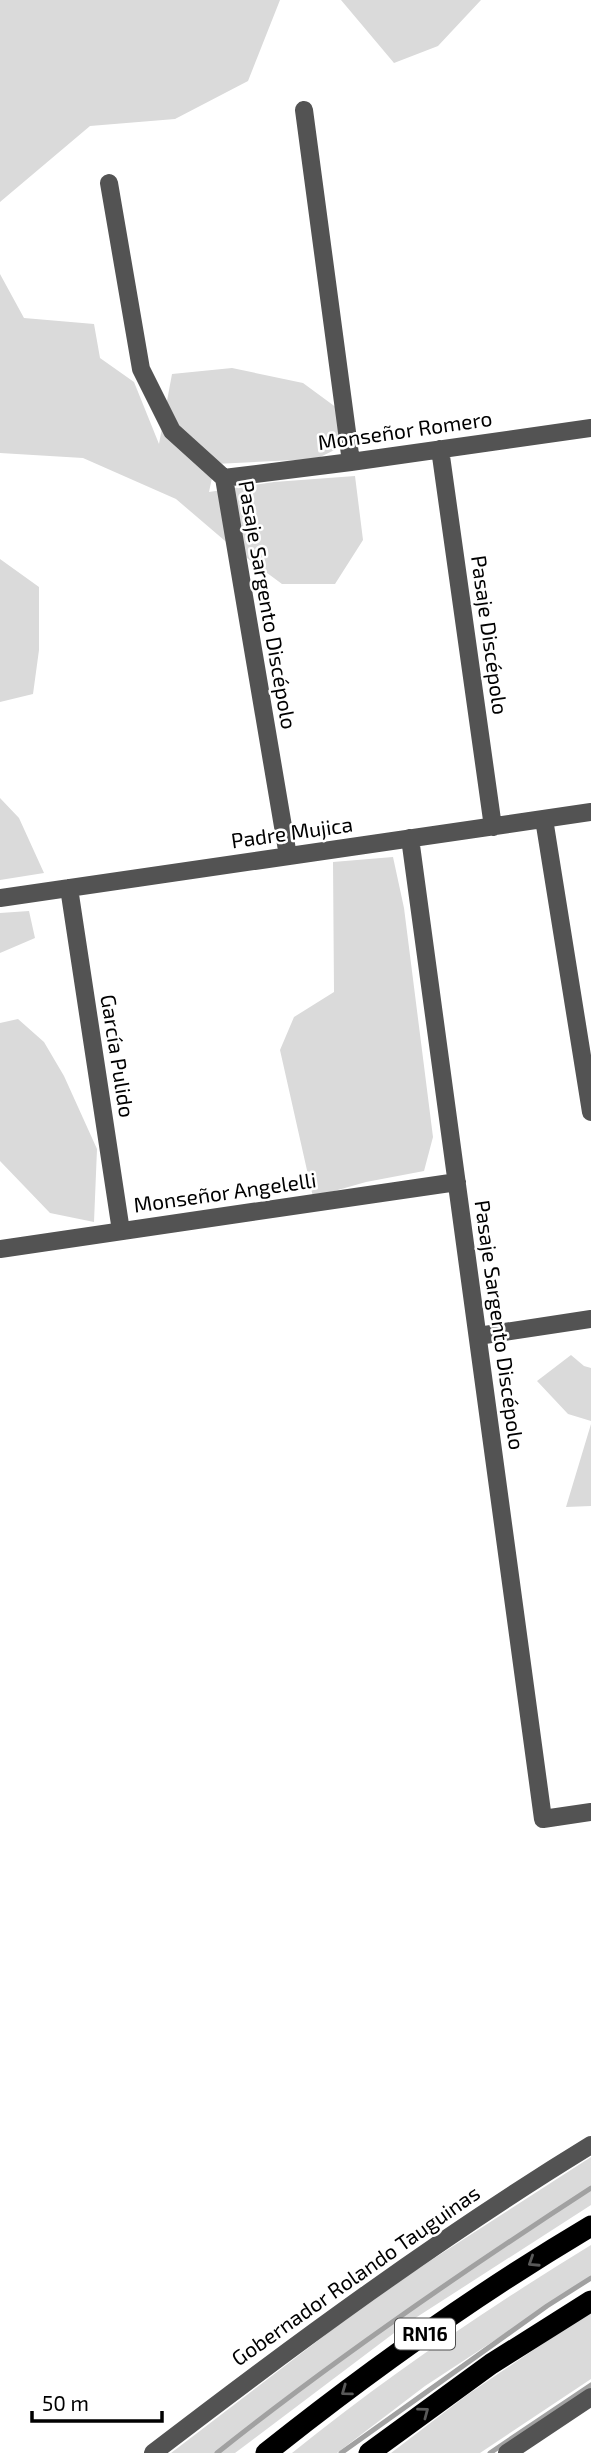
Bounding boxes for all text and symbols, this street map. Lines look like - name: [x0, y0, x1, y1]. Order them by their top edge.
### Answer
- street label: Monseñor Romero: [316, 405, 494, 454]
- street label: Pasaje Sargento Discépolo: [233, 478, 303, 731]
- street label: Pasaje Discépolo: [466, 553, 514, 716]
- street label: Padre Mujica: [229, 811, 354, 853]
- street label: García Pulido: [96, 992, 141, 1119]
- street label: Monseñor Angelelli: [132, 1166, 318, 1217]
- street label: Pasaje Sargento Discépolo: [470, 1198, 530, 1451]
- street label: Gobernador Rolando Tauguinas: [226, 2179, 484, 2370]
- one-way arrow: [528, 2254, 541, 2267]
- road number: RN16: [395, 2318, 455, 2350]
- scale bar: [32, 2380, 161, 2424]
- one-way arrow: [341, 2383, 354, 2395]
- text: 50 m: [42, 2390, 89, 2415]
- one-way arrow: [416, 2408, 429, 2420]

